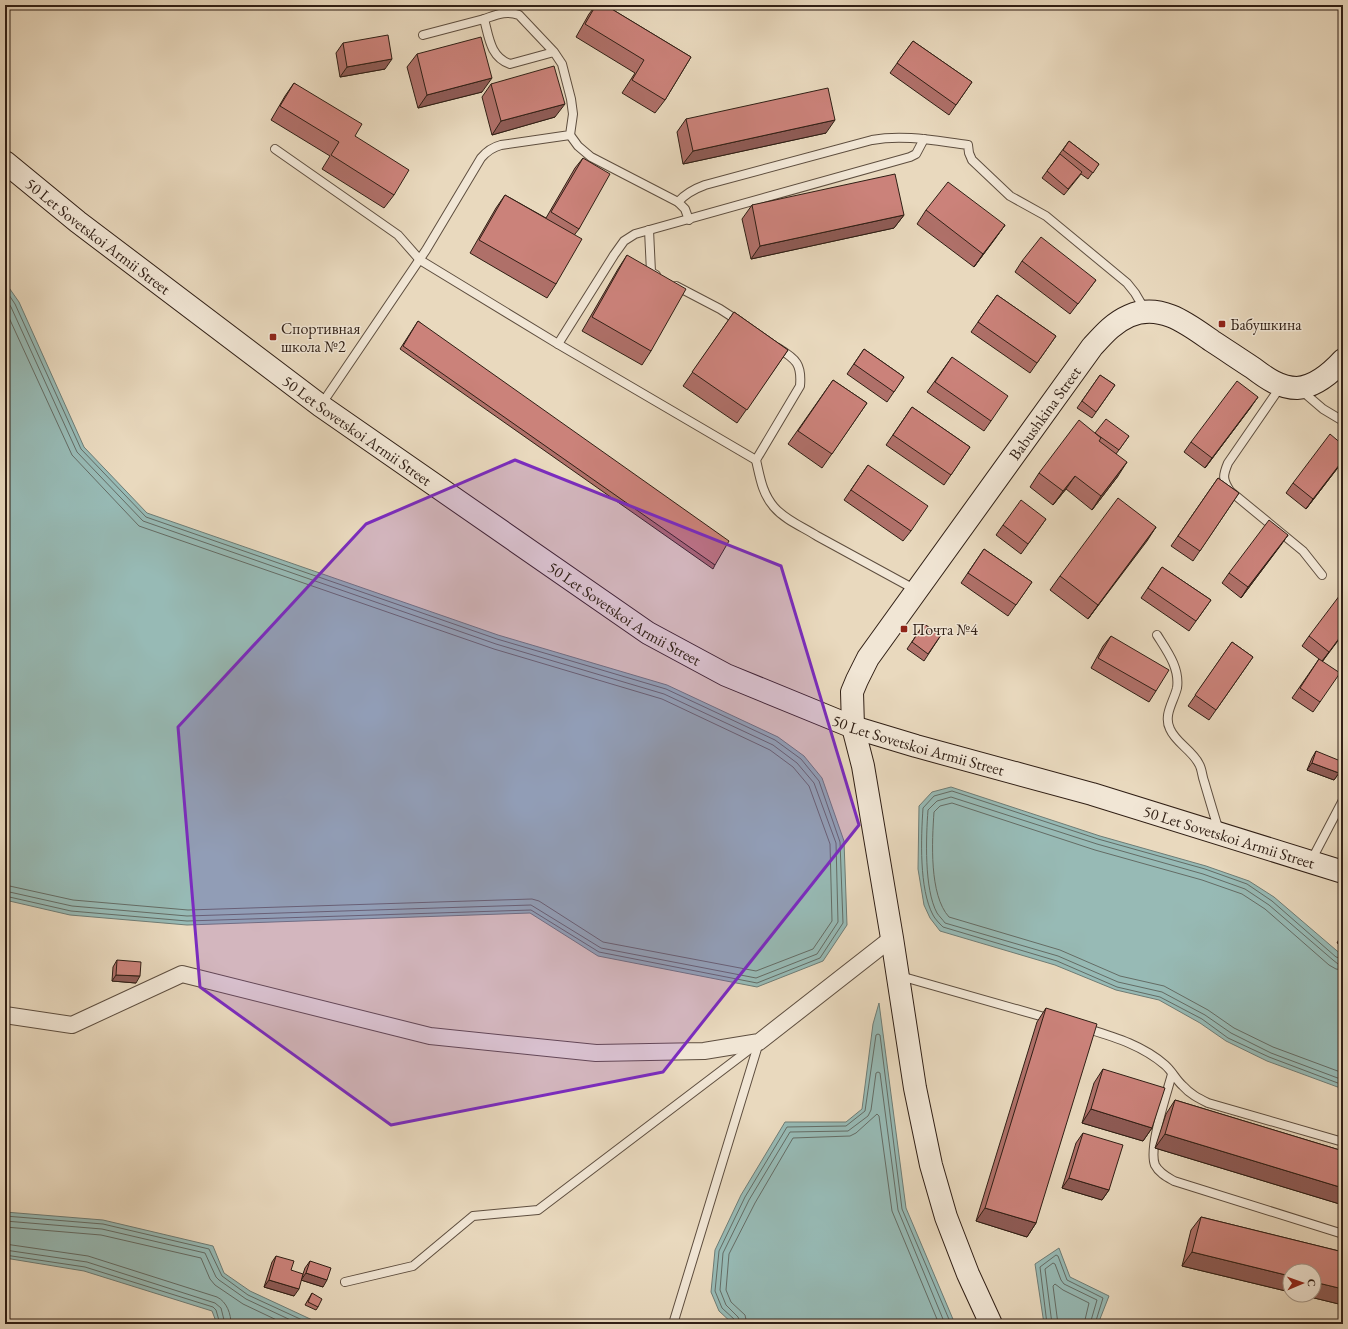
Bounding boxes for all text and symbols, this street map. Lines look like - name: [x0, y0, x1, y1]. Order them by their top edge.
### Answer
- street label: 50 Let Sovetskoi Armii Street: [21, 173, 175, 299]
- place label: Бабушкина: [1230, 314, 1302, 335]
- place label: Спортивная школа №2: [281, 318, 360, 357]
- marker: Бабушкина: [1217, 319, 1227, 329]
- marker: Спортивная школа №2: [268, 332, 278, 342]
- street label: Babushkina Street: [1004, 362, 1085, 464]
- street label: 50 Let Sovetskoi Armii Street: [278, 370, 436, 490]
- street label: 50 Let Sovetskoi Armii Street: [544, 556, 705, 670]
- place label: Почта №4: [912, 619, 978, 640]
- marker: Почта №4: [899, 624, 909, 634]
- street label: 50 Let Sovetskoi Armii Street: [829, 709, 1007, 780]
- street label: 50 Let Sovetskoi Armii Street: [1141, 800, 1317, 873]
- north arrow: [1282, 1263, 1322, 1303]
- text: С: [1305, 1279, 1319, 1287]

